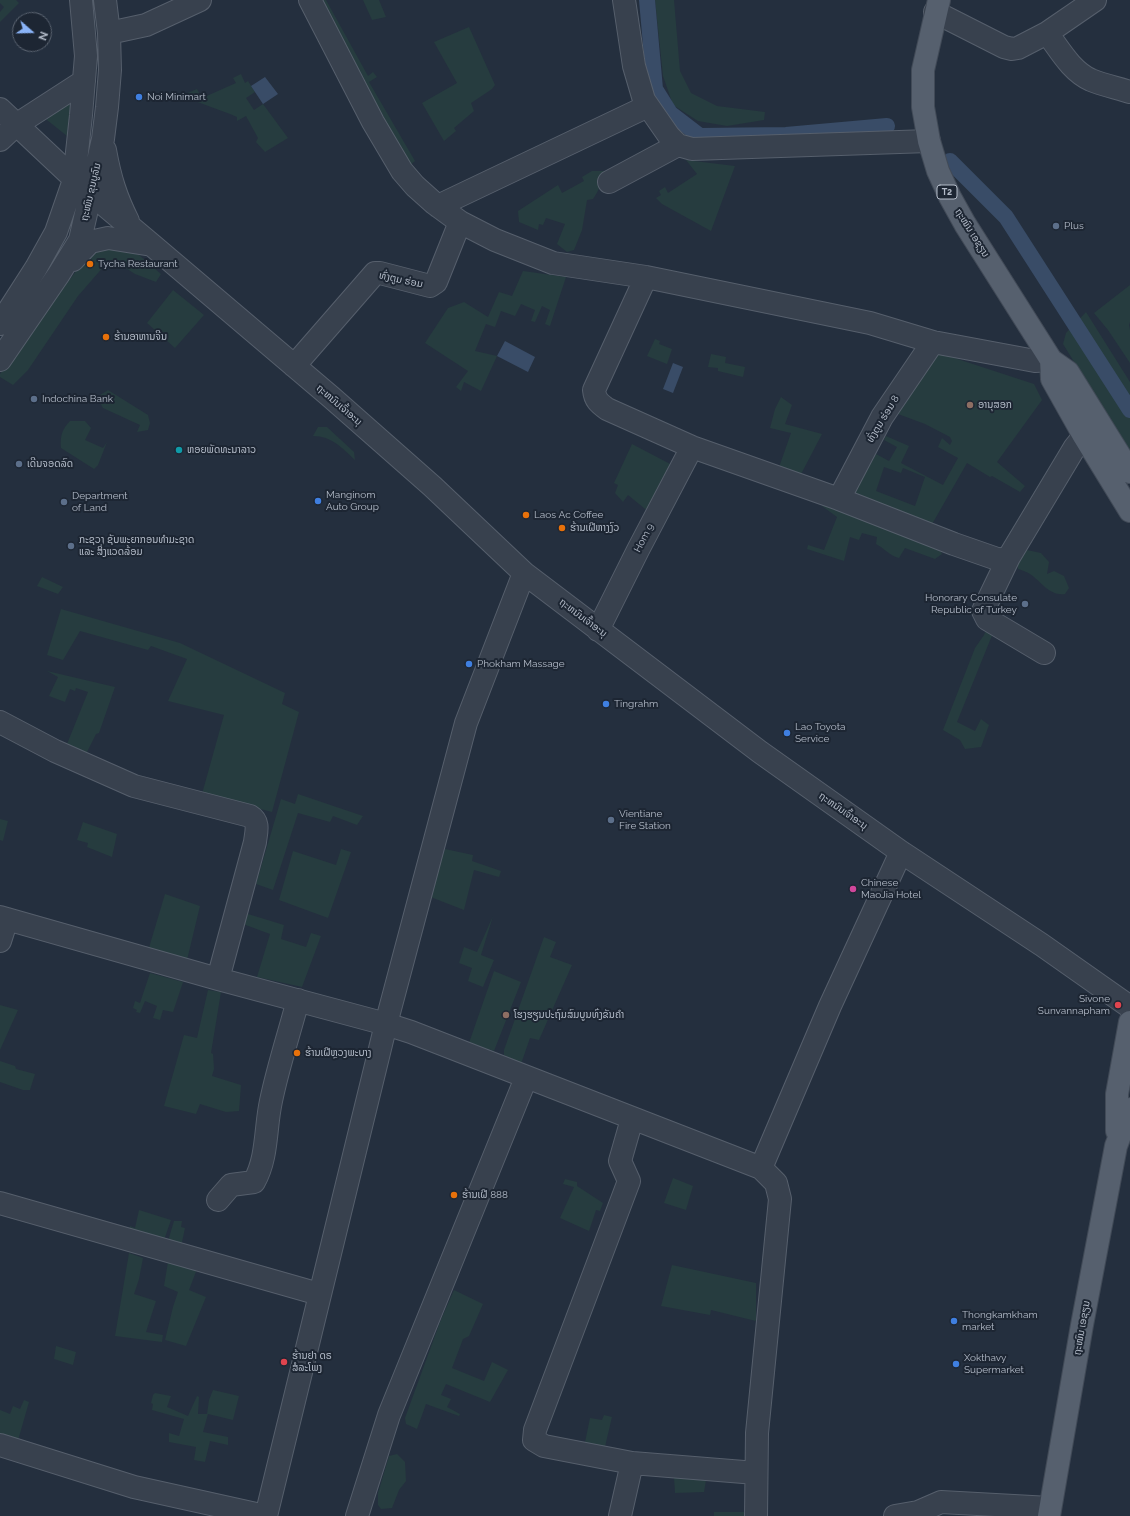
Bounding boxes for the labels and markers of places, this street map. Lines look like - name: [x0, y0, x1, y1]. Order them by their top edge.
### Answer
- place label: Noi Minimart: [147, 91, 206, 103]
- marker: Noi Minimart: [134, 92, 144, 102]
- place label: Plus: [1064, 220, 1084, 232]
- marker: Plus: [1051, 221, 1061, 231]
- place label: Tycha Restaurant: [98, 258, 178, 270]
- marker: Tycha Restaurant: [85, 259, 95, 269]
- place label: ຮ້ານອາຫານຈີນ: [114, 331, 167, 343]
- marker: ຮ້ານອາຫານຈີນ: [101, 332, 111, 342]
- place label: Indochina Bank: [42, 393, 113, 405]
- marker: Indochina Bank: [29, 394, 39, 404]
- place label: ອານຸສອກ: [978, 399, 1012, 411]
- marker: ອານຸສອກ: [965, 400, 975, 410]
- place label: ຫອຍພັດທະນາລາວ: [187, 444, 256, 456]
- marker: ຫອຍພັດທະນາລາວ: [174, 445, 184, 455]
- place label: ເດີນຈອດລົດ: [27, 458, 73, 470]
- marker: ເດີນຈອດລົດ: [14, 459, 24, 469]
- place label: Manginom Auto Group: [326, 489, 379, 512]
- place label: Department of Land: [72, 490, 128, 514]
- marker: Manginom Auto Group: [313, 496, 323, 506]
- marker: Department of Land: [59, 497, 69, 507]
- place label: Laos Ac Coffee: [534, 509, 603, 521]
- marker: Laos Ac Coffee: [521, 510, 531, 520]
- place label: ຮ້ານເຝີຫາງງົວ: [570, 522, 619, 534]
- marker: ຮ້ານເຝີຫາງງົວ: [557, 523, 567, 533]
- place label: ກະຊວງ ຊັບພະຍາກອນທຳມະຊາດ ແລະ ສິ່ງແວດລ້ອມ: [79, 534, 194, 558]
- marker: ກະຊວງ ຊັບພະຍາກອນທຳມະຊາດ ແລະ ສິ່ງແວດລ້ອມ: [66, 541, 76, 551]
- place label: Honorary Consulate Republic of Turkey: [925, 592, 1017, 616]
- marker: Honorary Consulate Republic of Turkey: [1020, 599, 1030, 609]
- place label: Phokham Massage: [477, 658, 565, 670]
- marker: Phokham Massage: [464, 659, 474, 669]
- place label: Tingrahm: [614, 698, 658, 710]
- marker: Tingrahm: [601, 699, 611, 709]
- place label: Lao Toyota Service: [795, 721, 845, 744]
- marker: Lao Toyota Service: [782, 728, 792, 738]
- place label: Vientiane Fire Station: [619, 808, 671, 832]
- marker: Vientiane Fire Station: [606, 815, 616, 825]
- place label: Chinese MaoJia Hotel: [861, 877, 921, 900]
- marker: Chinese MaoJia Hotel: [848, 884, 858, 894]
- place label: Sivone Sunvannapham: [1038, 993, 1110, 1016]
- marker: Sivone Sunvannapham: [1113, 1000, 1123, 1010]
- place label: ໂຮງຮຽນປະຖົມສົມບູນທົ່ງຂັນຄຳ: [514, 1009, 624, 1021]
- marker: ໂຮງຮຽນປະຖົມສົມບູນທົ່ງຂັນຄຳ: [501, 1010, 511, 1020]
- place label: ຮ້ານເຝີຫຼວງພະບາງ: [305, 1047, 372, 1059]
- marker: ຮ້ານເຝີຫຼວງພະບາງ: [292, 1048, 302, 1058]
- place label: ຮ້ານເຝີ 888: [462, 1189, 508, 1201]
- marker: ຮ້ານເຝີ 888: [449, 1190, 459, 1200]
- place label: Thongkamkham market: [962, 1309, 1038, 1332]
- marker: Thongkamkham market: [949, 1316, 959, 1326]
- place label: ຮ້ານຢາ ດຣ ສໍລະໂພງ: [292, 1350, 332, 1374]
- place label: Xokthavy Supermarket: [964, 1352, 1024, 1376]
- marker: ຮ້ານຢາ ດຣ ສໍລະໂພງ: [279, 1357, 289, 1367]
- marker: Xokthavy Supermarket: [951, 1359, 961, 1369]

